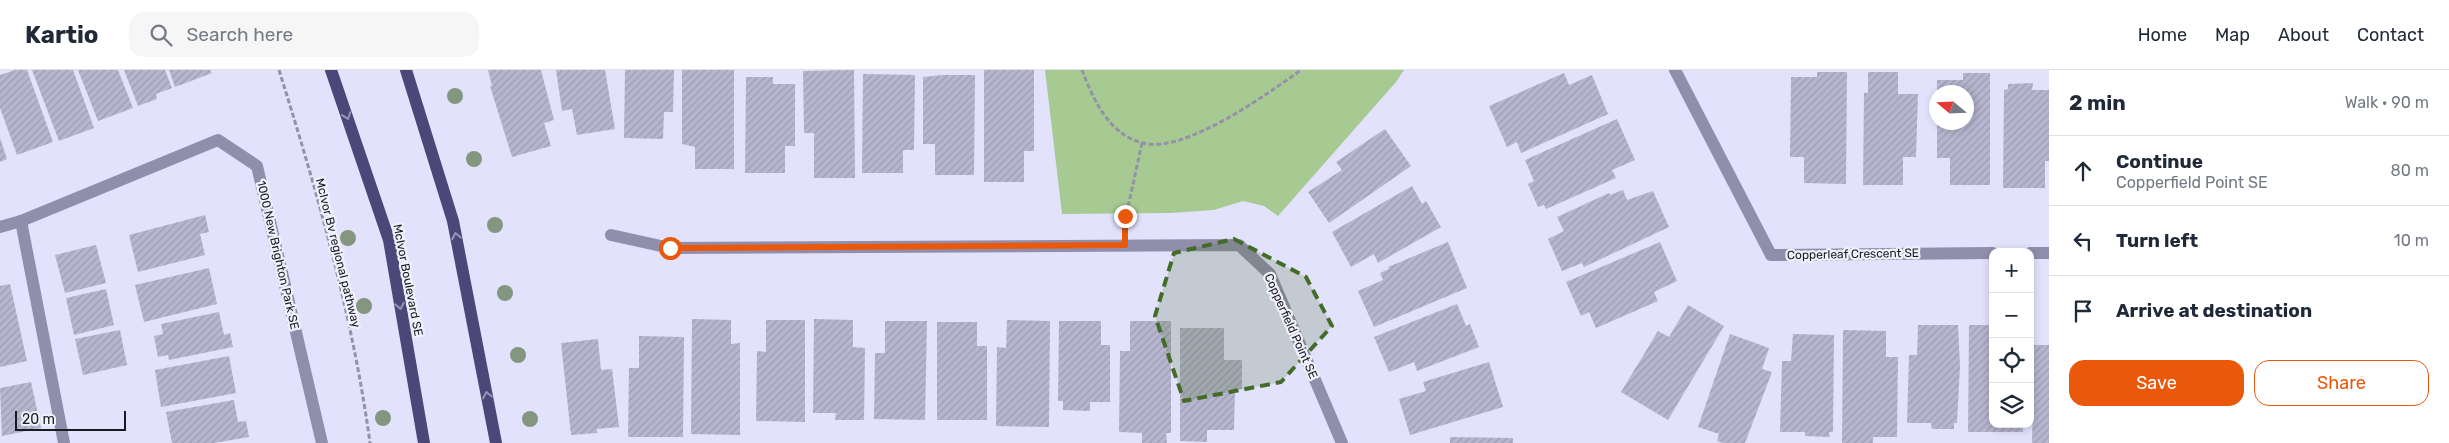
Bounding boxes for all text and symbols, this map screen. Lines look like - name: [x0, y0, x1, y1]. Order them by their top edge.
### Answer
- search box: [129, 12, 479, 57]
- text: Kartio: [25, 21, 99, 49]
- icon: search: [147, 21, 175, 49]
- text: Search here: [187, 23, 293, 46]
- text: Home: [2138, 24, 2187, 46]
- text: Map: [2215, 24, 2250, 46]
- text: About: [2278, 24, 2329, 46]
- text: Contact: [2357, 24, 2424, 46]
- north arrow: [1929, 85, 1974, 130]
- text: 2 min: [2069, 90, 2126, 115]
- text: Walk · 90 m: [2345, 93, 2429, 112]
- one-way arrow: [341, 111, 351, 120]
- text: Continue: [2116, 150, 2203, 173]
- icon: ahead: [2069, 157, 2097, 185]
- text: 80 m: [2391, 161, 2429, 180]
- text: Copperfield Point SE: [2116, 173, 2268, 192]
- street label: McIvor Bv regional pathway: [313, 177, 363, 329]
- street label: 1000 New Brighton Park SE: [254, 179, 302, 331]
- route end: [1114, 205, 1137, 228]
- street label: McIvor Boulevard SE: [390, 223, 426, 337]
- icon: left: [2069, 227, 2097, 255]
- text: Turn left: [2116, 229, 2198, 252]
- one-way arrow: [451, 231, 461, 240]
- text: 10 m: [2394, 231, 2429, 250]
- route start: [659, 237, 682, 260]
- street label: Copperleaf Crescent SE: [1787, 246, 1919, 262]
- map controls: [1989, 248, 2034, 428]
- button: +: [1989, 248, 2034, 293]
- street label: Copperfield Point SE: [1261, 271, 1321, 381]
- button: −: [1989, 293, 2034, 338]
- icon: arrive: [2069, 297, 2097, 325]
- text: Arrive at destination: [2116, 299, 2312, 322]
- one-way arrow: [394, 302, 404, 310]
- button: locate: [1989, 338, 2034, 383]
- button: Save: [2069, 360, 2244, 406]
- button: Share: [2254, 360, 2429, 406]
- button: layers: [1989, 383, 2034, 428]
- one-way arrow: [482, 391, 493, 400]
- scale bar: [15, 408, 126, 431]
- text: 20 m: [22, 411, 55, 428]

